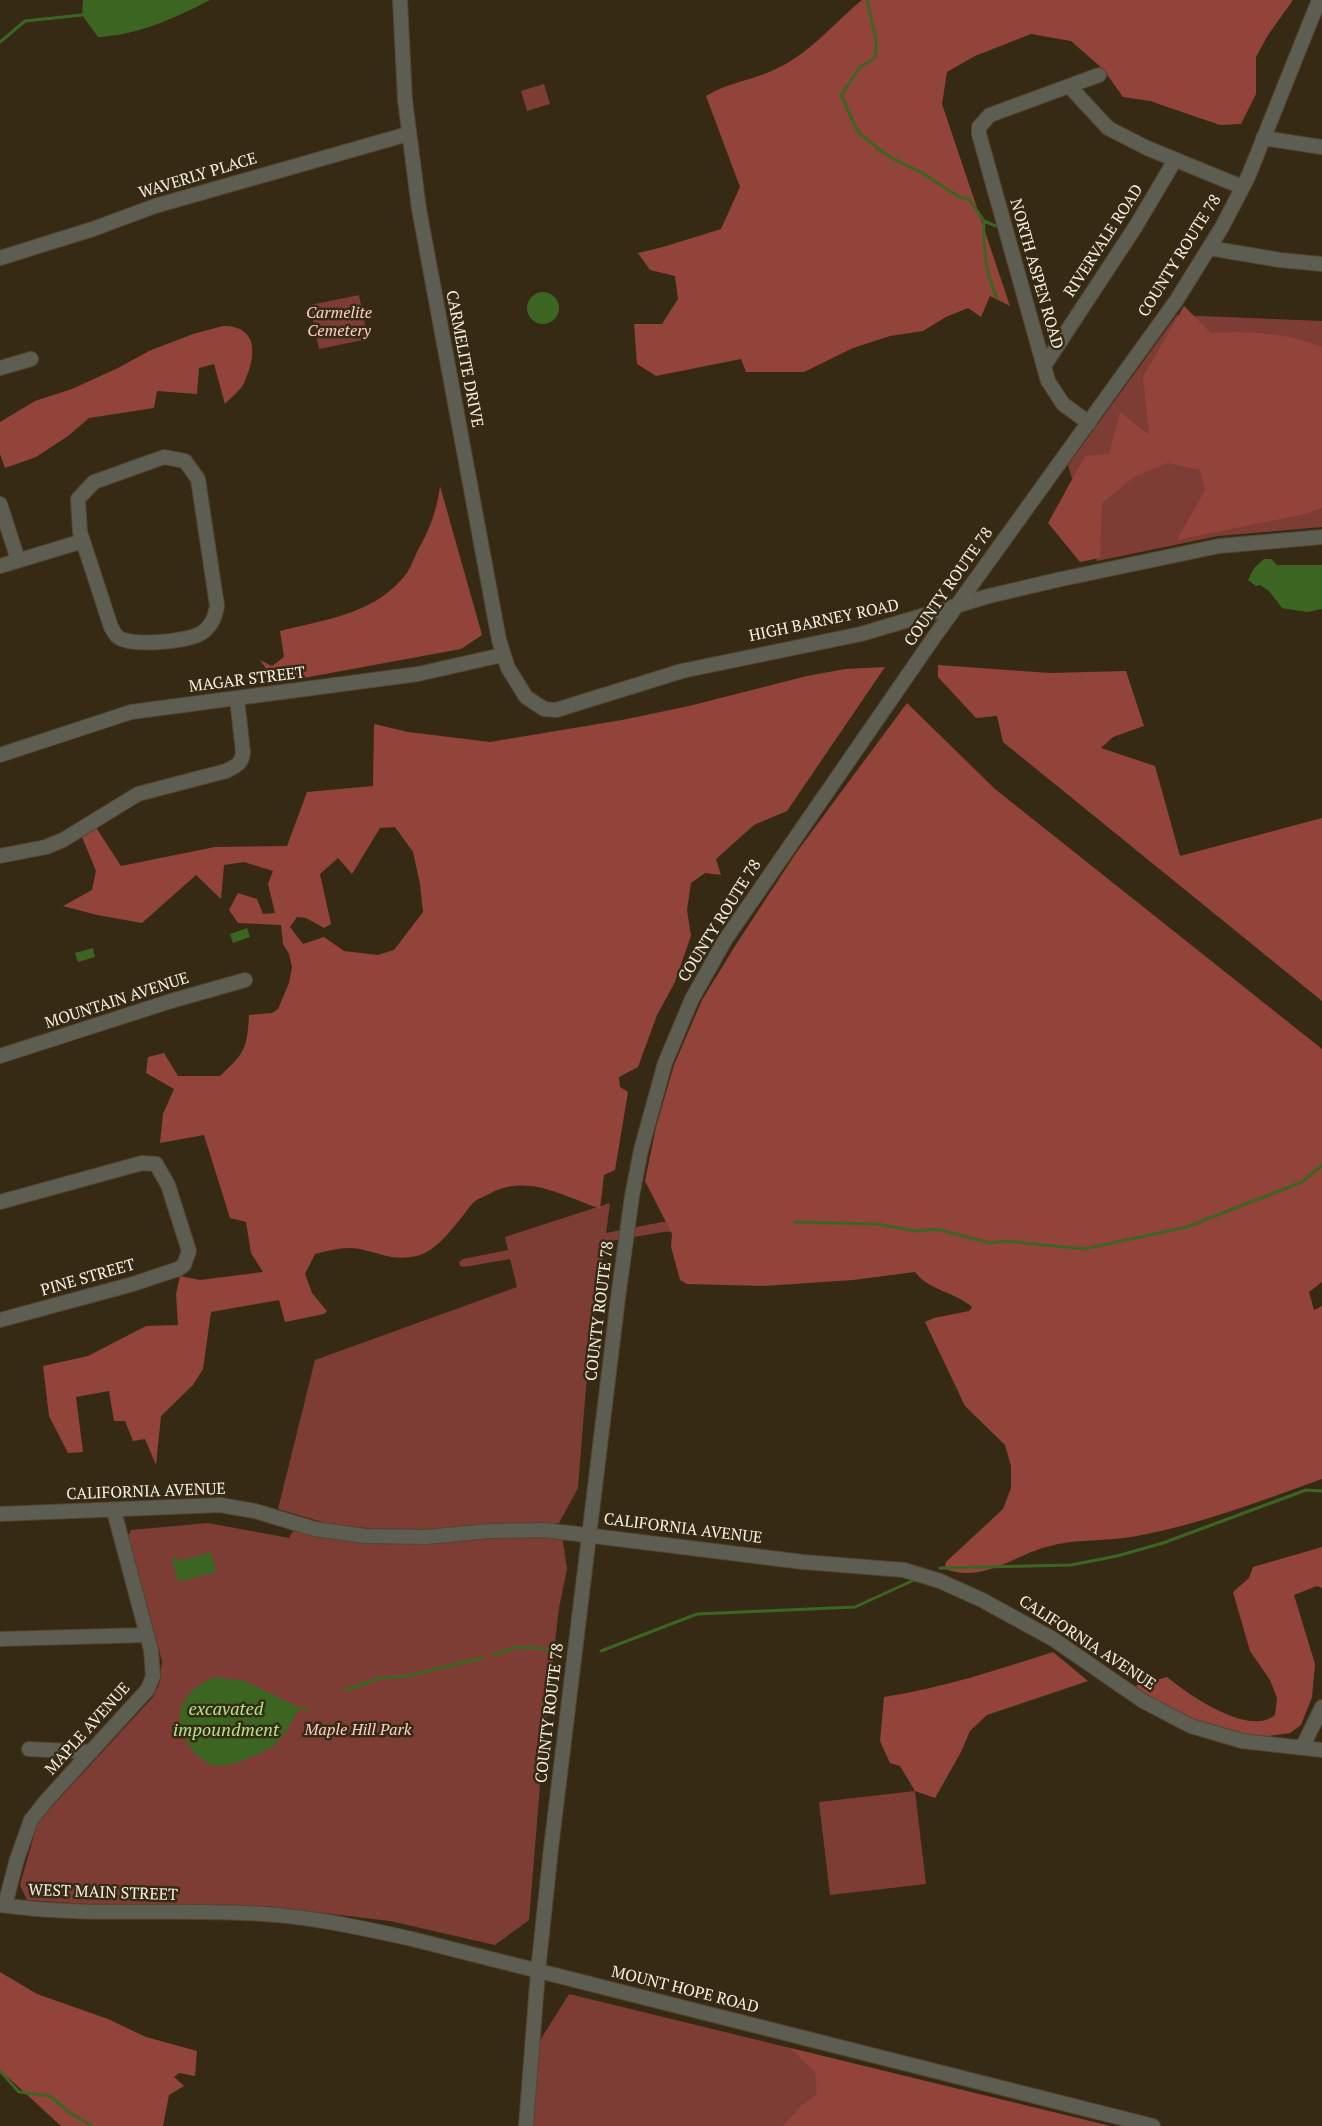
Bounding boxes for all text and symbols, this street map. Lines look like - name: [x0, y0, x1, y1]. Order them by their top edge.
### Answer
- street label: WAVERLY PLACE: [137, 149, 259, 203]
- street label: RIVERVALE ROAD: [1060, 181, 1148, 301]
- street label: COUNTY ROUTE 78: [1135, 191, 1225, 321]
- street label: NORTH ASPEN ROAD: [1005, 197, 1067, 351]
- street label: CARMELITE DRIVE: [441, 289, 487, 429]
- park label: Carmelite Cemetery: [306, 303, 372, 341]
- street label: COUNTY ROUTE 78: [901, 524, 997, 650]
- street label: HIGH BARNEY ROAD: [747, 596, 901, 646]
- street label: MAGAR STREET: [188, 663, 306, 697]
- street label: COUNTY ROUTE 78: [675, 856, 765, 986]
- street label: MOUNTAIN AVENUE: [43, 969, 191, 1033]
- street label: COUNTY ROUTE 78: [582, 1240, 618, 1382]
- street label: PINE STREET: [39, 1255, 137, 1301]
- street label: CALIFORNIA AVENUE: [66, 1480, 226, 1504]
- street label: CALIFORNIA AVENUE: [603, 1510, 763, 1548]
- street label: CALIFORNIA AVENUE: [1015, 1592, 1159, 1694]
- street label: COUNTY ROUTE 78: [532, 1642, 568, 1784]
- street label: MAPLE AVENUE: [42, 1679, 134, 1779]
- water label: excavated impoundment: [173, 1699, 279, 1742]
- park label: Maple Hill Park: [305, 1720, 411, 1740]
- street label: WEST MAIN STREET: [28, 1881, 178, 1905]
- street label: MOUNT HOPE ROAD: [609, 1962, 761, 2018]

